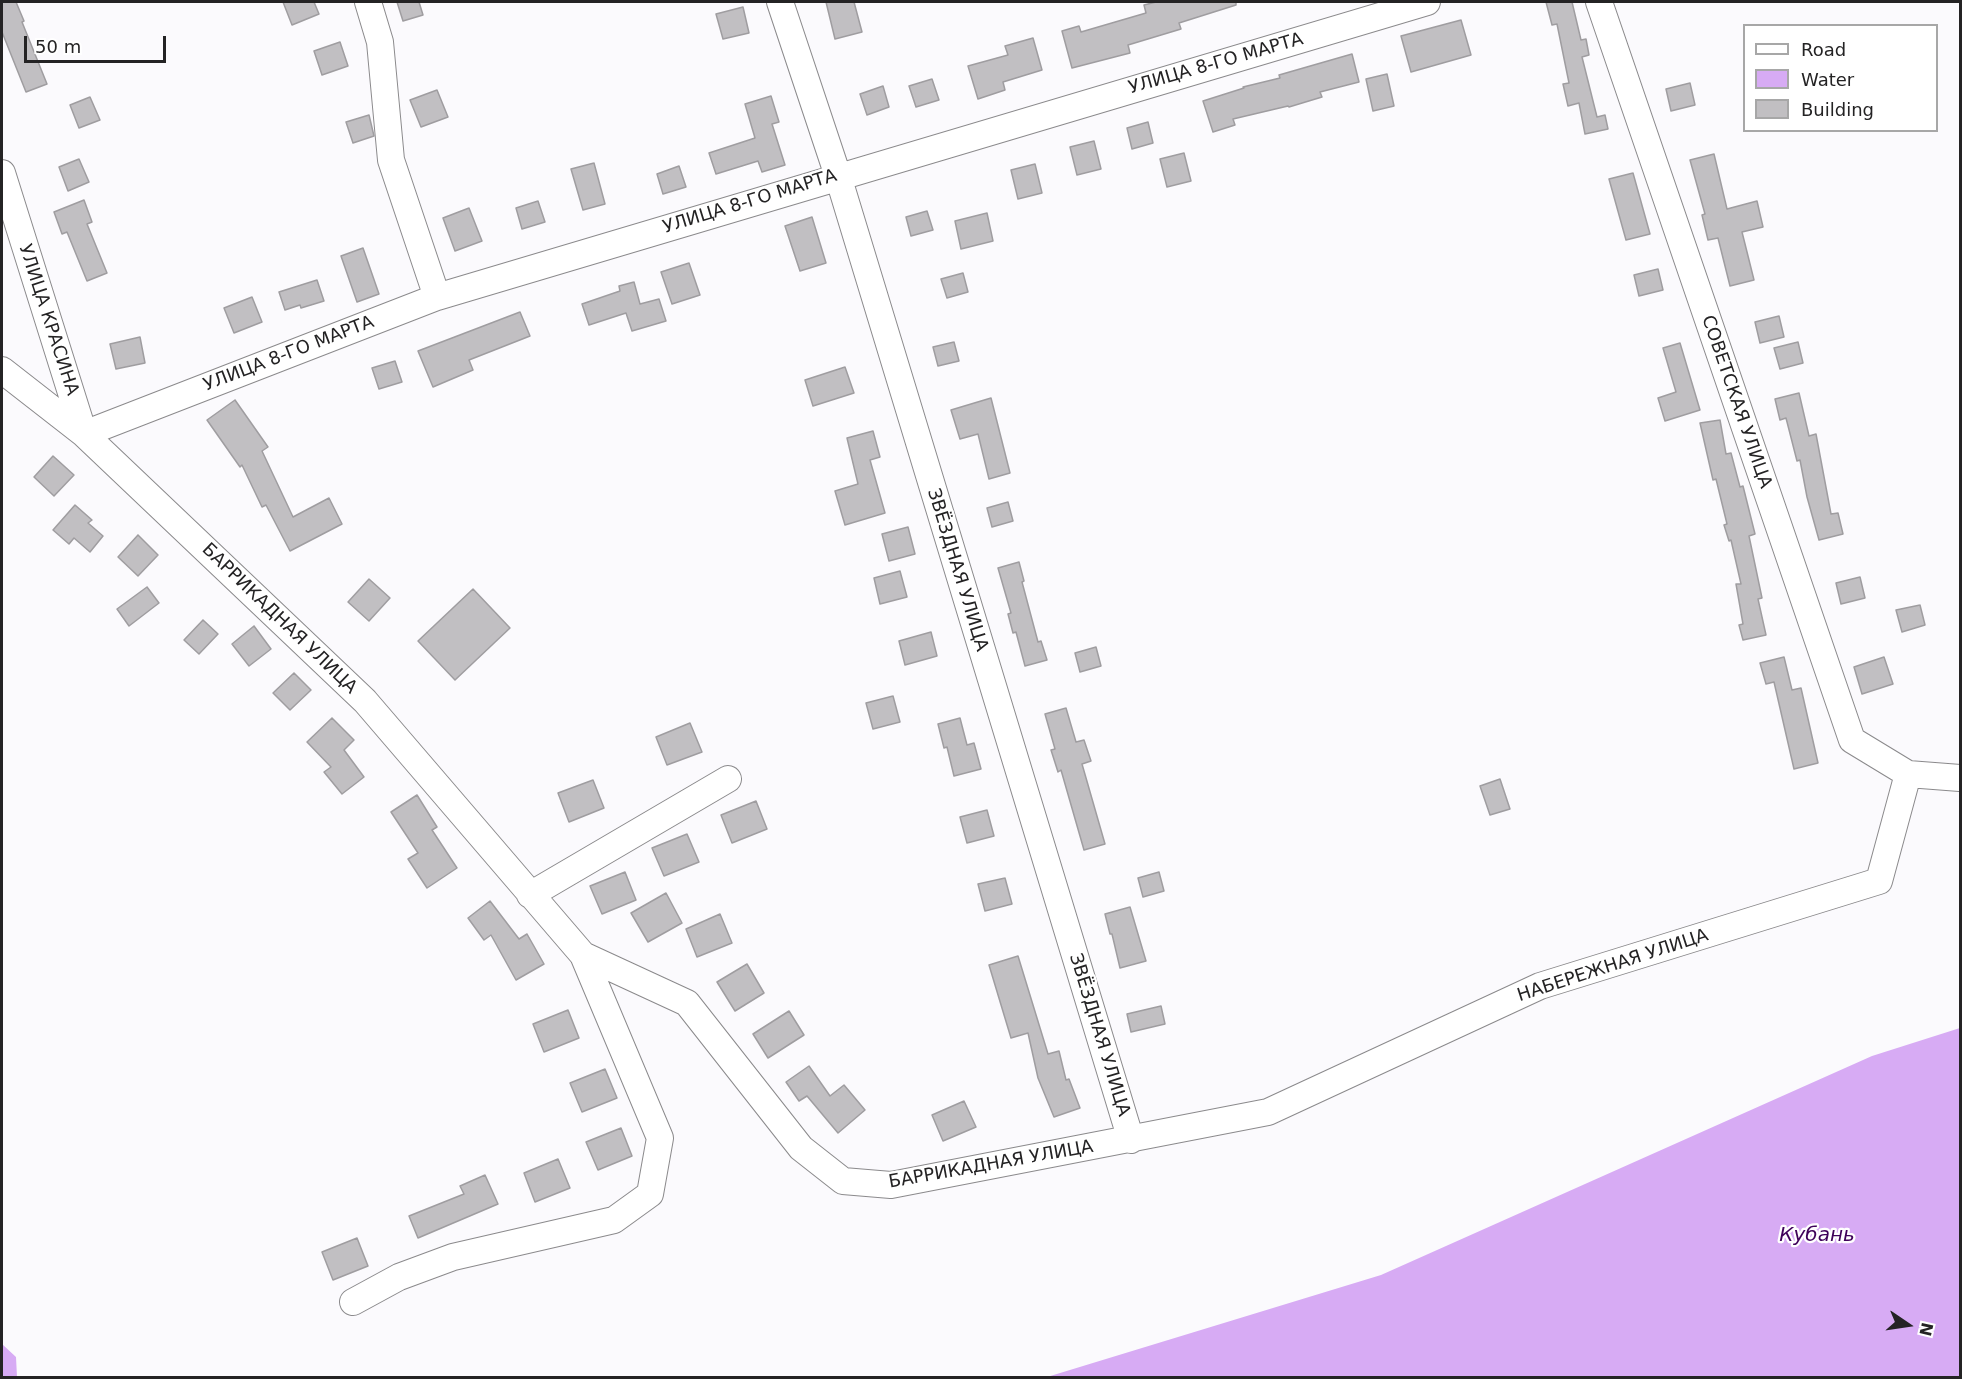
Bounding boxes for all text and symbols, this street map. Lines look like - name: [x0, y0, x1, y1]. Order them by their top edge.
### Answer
- scale bar: [27, 24, 170, 62]
- legend: [1743, 24, 1938, 132]
- street label: УЛИЦА 8-ГО МАРТА: [1126, 29, 1306, 99]
- text: 50 m: [35, 36, 81, 57]
- text: Road: [1801, 39, 1846, 60]
- text: Water: [1801, 69, 1854, 90]
- text: Building: [1801, 99, 1874, 120]
- street label: УЛИЦА 8-ГО МАРТА: [660, 165, 840, 239]
- street label: УЛИЦА КРАСИНА: [13, 242, 83, 398]
- street label: УЛИЦА 8-ГО МАРТА: [201, 312, 377, 396]
- street label: СОВЕТСКАЯ УЛИЦА: [1696, 313, 1776, 491]
- street label: ЗВЁЗДНАЯ УЛИЦА: [922, 486, 992, 654]
- street label: БАРРИКАДНАЯ УЛИЦА: [197, 539, 361, 699]
- street label: НАБЕРЕЖНАЯ УЛИЦА: [1515, 925, 1711, 1007]
- street label: ЗВЁЗДНАЯ УЛИЦА: [1064, 951, 1134, 1119]
- street label: БАРРИКАДНАЯ УЛИЦА: [887, 1136, 1095, 1194]
- water label: Кубань: [1779, 1224, 1855, 1248]
- north arrow: [1878, 1295, 1938, 1355]
- text: N: [1915, 1320, 1937, 1338]

